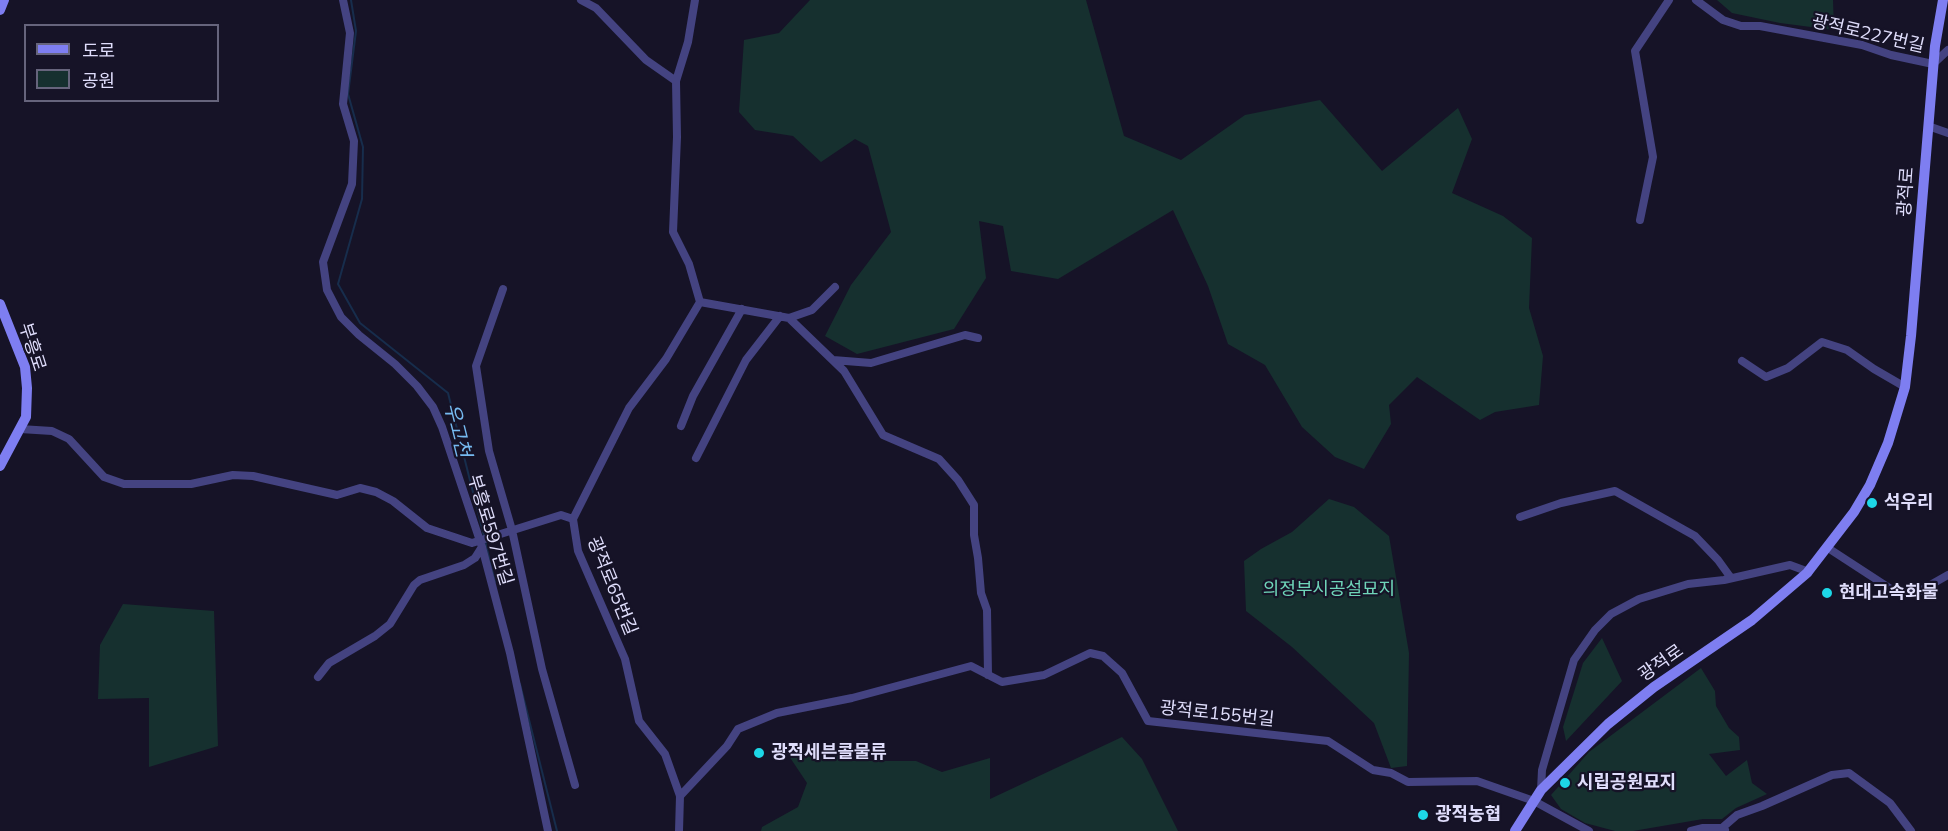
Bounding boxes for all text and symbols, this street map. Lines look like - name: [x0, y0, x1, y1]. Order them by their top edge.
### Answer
- street label: 광적로227번길: [1809, 11, 1927, 57]
- legend: [24, 24, 219, 102]
- text: 도로: [82, 39, 115, 62]
- text: 공원: [82, 69, 115, 92]
- street label: 광적로: [1893, 166, 1919, 218]
- street label: 부흥로: [14, 320, 50, 374]
- water label: 우고천: [439, 400, 475, 460]
- street label: 부흥로597번길: [463, 472, 517, 588]
- place label: 석우리: [1884, 492, 1934, 514]
- marker: 석우리: [1865, 496, 1879, 510]
- street label: 광적로65번길: [582, 534, 642, 638]
- park label: 의정부시공설묘지: [1263, 579, 1395, 601]
- place label: 현대고속화물: [1839, 582, 1938, 604]
- marker: 현대고속화물: [1820, 586, 1834, 600]
- street label: 광적로: [1634, 640, 1688, 686]
- street label: 광적로155번길: [1159, 697, 1275, 731]
- place label: 광적세븐콜물류: [771, 742, 887, 764]
- marker: 광적세븐콜물류: [752, 746, 766, 760]
- place label: 시립공원묘지: [1577, 772, 1676, 794]
- marker: 시립공원묘지: [1558, 776, 1572, 790]
- place label: 광적농협: [1435, 804, 1501, 826]
- marker: 광적농협: [1416, 808, 1430, 822]

